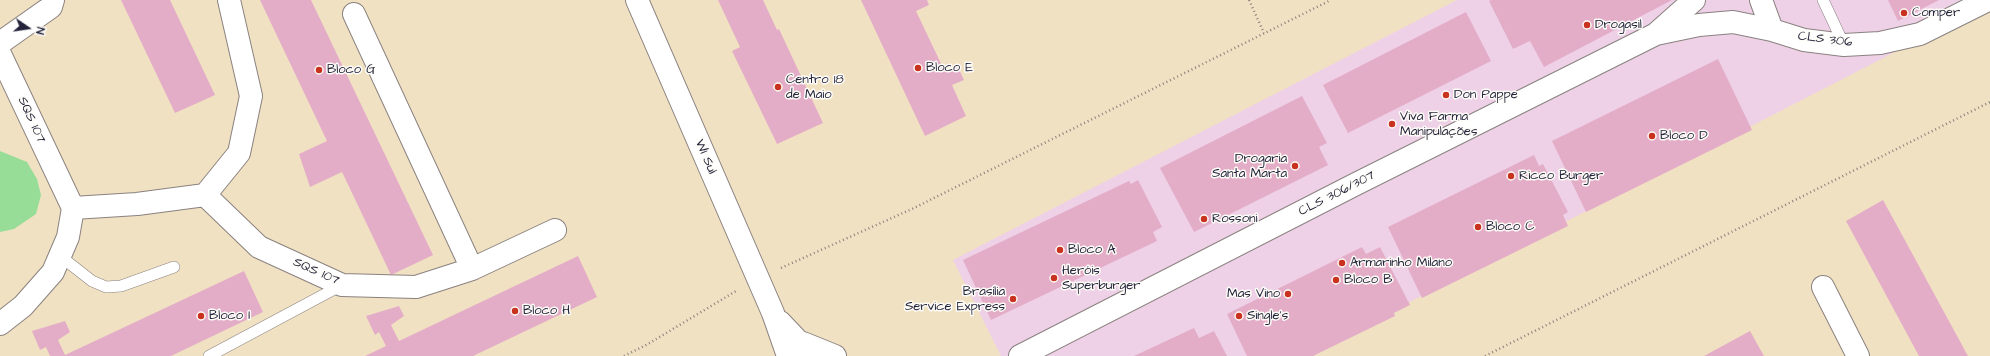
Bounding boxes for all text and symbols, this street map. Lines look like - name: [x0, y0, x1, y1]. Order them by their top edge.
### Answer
- place label: Comper: [1912, 5, 1960, 21]
- north arrow: [8, 8, 48, 48]
- marker: Comper: [1899, 8, 1909, 18]
- place label: Drogasil: [1595, 17, 1642, 33]
- marker: Drogasil: [1582, 20, 1592, 30]
- text: N: [32, 26, 48, 36]
- street label: CLS 306: [1797, 29, 1853, 51]
- place label: Bloco E: [926, 60, 973, 76]
- place label: Bloco G: [327, 62, 375, 78]
- marker: Bloco E: [913, 63, 923, 73]
- marker: Bloco G: [314, 65, 324, 75]
- place label: Centro 18 de Maio: [786, 72, 844, 103]
- marker: Centro 18 de Maio: [773, 82, 783, 92]
- place label: Don Pappe: [1454, 87, 1518, 103]
- marker: Don Pappe: [1441, 90, 1451, 100]
- street label: SQS 107: [14, 94, 48, 146]
- place label: Viva Farma Manipulações: [1400, 109, 1477, 140]
- marker: Viva Farma Manipulações: [1387, 119, 1397, 129]
- place label: Bloco D: [1660, 128, 1708, 144]
- marker: Bloco D: [1647, 131, 1657, 141]
- street label: W1 Sul: [691, 137, 719, 177]
- place label: Drogaria Santa Marta: [1212, 151, 1287, 182]
- marker: Drogaria Santa Marta: [1290, 161, 1300, 171]
- street label: CLS 306/307: [1296, 168, 1378, 220]
- place label: Ricco Burger: [1519, 168, 1603, 184]
- marker: Ricco Burger: [1506, 171, 1516, 181]
- place label: Rossoni: [1212, 211, 1257, 227]
- marker: Rossoni: [1199, 214, 1209, 224]
- place label: Bloco C: [1486, 219, 1535, 235]
- marker: Bloco C: [1473, 222, 1483, 232]
- place label: Bloco A: [1068, 242, 1116, 258]
- marker: Bloco A: [1055, 245, 1065, 255]
- street label: SQS 107: [290, 255, 342, 289]
- place label: Armarinho Milano: [1350, 255, 1452, 271]
- marker: Armarinho Milano: [1337, 258, 1347, 268]
- place label: Heróis Superburger: [1062, 263, 1140, 294]
- place label: Bloco B: [1344, 272, 1393, 288]
- marker: Heróis Superburger: [1049, 273, 1059, 283]
- marker: Bloco B: [1331, 275, 1341, 285]
- place label: Brasília Service Express: [905, 284, 1005, 315]
- place label: Mas Vino: [1227, 286, 1280, 302]
- marker: Mas Vino: [1283, 289, 1293, 299]
- marker: Brasília Service Express: [1008, 294, 1018, 304]
- place label: Bloco H: [523, 303, 570, 319]
- marker: Bloco H: [510, 306, 520, 316]
- place label: Bloco I: [209, 308, 250, 324]
- place label: Single's: [1247, 308, 1288, 324]
- marker: Bloco I: [196, 311, 206, 321]
- marker: Single's: [1234, 311, 1244, 321]

